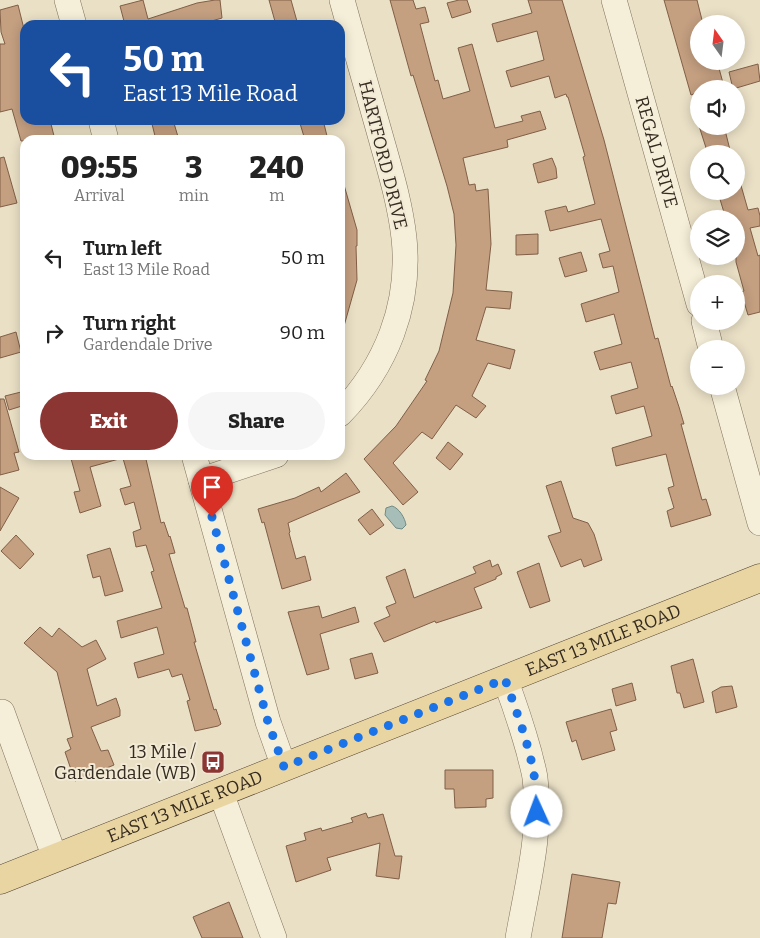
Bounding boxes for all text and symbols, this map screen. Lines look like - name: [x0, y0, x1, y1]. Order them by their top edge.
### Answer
- north arrow: [690, 15, 745, 70]
- map controls: [690, 15, 745, 395]
- text: 50 m: [123, 38, 204, 80]
- icon: left: [40, 40, 105, 105]
- street label: HARTFORD DRIVE: [354, 78, 412, 232]
- text: East 13 Mile Road: [123, 80, 298, 107]
- button: sound: [690, 80, 745, 135]
- street label: REGAL DRIVE: [630, 94, 683, 211]
- button: search: [690, 145, 745, 200]
- text: 09:55: [61, 150, 138, 186]
- text: 3: [185, 150, 202, 186]
- text: 240: [250, 150, 304, 186]
- text: Arrival: [74, 186, 125, 205]
- text: min: [179, 186, 209, 205]
- text: m: [269, 186, 285, 205]
- button: layers: [690, 210, 745, 265]
- text: Turn left: [83, 237, 162, 260]
- icon: left: [40, 244, 68, 272]
- text: 50 m: [281, 246, 325, 269]
- text: East 13 Mile Road: [83, 260, 210, 279]
- button: +: [690, 275, 745, 330]
- text: Turn right: [83, 312, 176, 335]
- icon: right: [40, 319, 68, 347]
- text: 90 m: [280, 321, 325, 344]
- text: Gardendale Drive: [83, 335, 212, 354]
- button: −: [690, 340, 745, 395]
- button: Exit: [40, 392, 178, 450]
- button: Share: [188, 392, 325, 450]
- pin: [191, 466, 233, 517]
- icon: arrive: [198, 473, 226, 501]
- street label: EAST 13 MILE ROAD: [522, 600, 684, 681]
- place label: 13 Mile / Gardendale (WB): [54, 741, 196, 784]
- bus stop icon: 13 Mile / Gardendale (WB): [200, 749, 226, 775]
- street label: EAST 13 MILE ROAD: [104, 766, 266, 847]
- position arrow: [510, 785, 562, 837]

